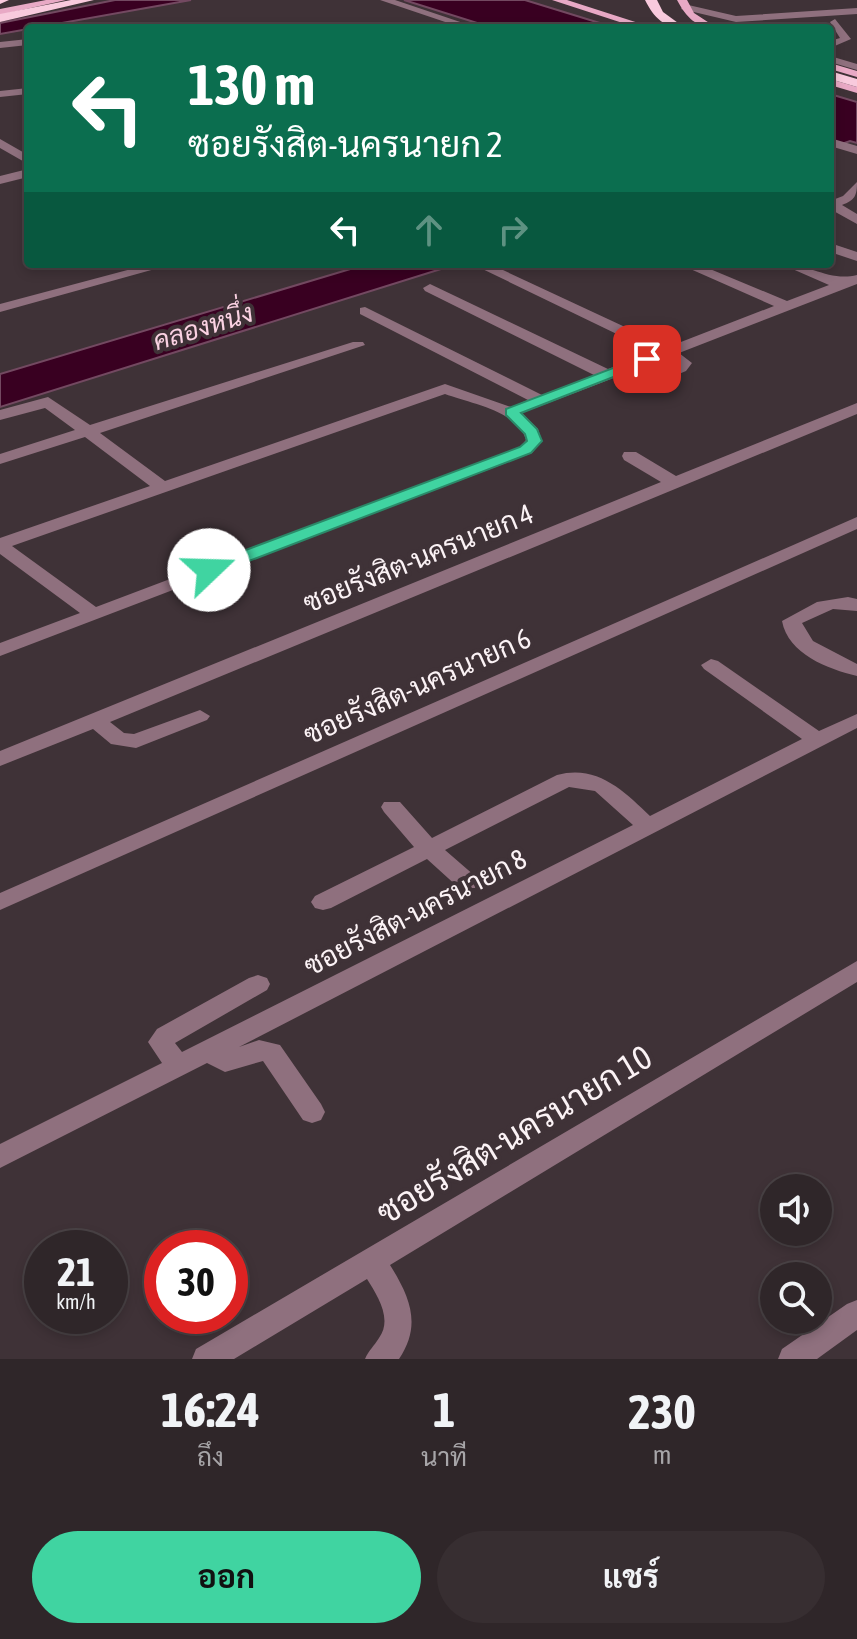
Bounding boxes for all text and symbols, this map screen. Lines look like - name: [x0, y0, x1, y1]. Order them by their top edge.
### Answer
- text: 130 m: [188, 53, 315, 117]
- icon: left: [56, 56, 160, 160]
- text: ซอยรังสิต-นครนายก 2: [188, 123, 503, 165]
- icon: left: [323, 208, 367, 252]
- icon: ahead: [407, 208, 451, 252]
- icon: right: [491, 208, 535, 252]
- water label: คลองหนึ่ง: [147, 291, 257, 356]
- pin: [613, 325, 681, 393]
- icon: arrive: [625, 337, 669, 381]
- street label: ซอยรังสิต-นครนายก 4: [298, 495, 538, 619]
- position arrow: [167, 528, 251, 612]
- street label: ซอยรังสิต-นครนายก 6: [298, 620, 535, 750]
- street label: ซอยรังสิต-นครนายก 8: [298, 840, 531, 982]
- street label: ซอยรังสิต-นครนายก 10: [370, 1037, 658, 1231]
- map controls: [760, 1174, 832, 1334]
- button: sound: [760, 1174, 832, 1246]
- speed limit sign: 30: [144, 1230, 248, 1334]
- text: 21: [57, 1249, 95, 1294]
- button: search: [760, 1262, 832, 1334]
- text: km/h: [56, 1290, 96, 1313]
- text: 16:24: [161, 1382, 260, 1437]
- text: 1: [433, 1382, 455, 1437]
- text: 230: [628, 1384, 696, 1439]
- text: m: [653, 1440, 671, 1470]
- text: ถึง: [197, 1442, 224, 1472]
- text: นาที: [421, 1442, 467, 1472]
- button: ออก: [32, 1531, 421, 1623]
- button: แชร์: [437, 1531, 825, 1623]

